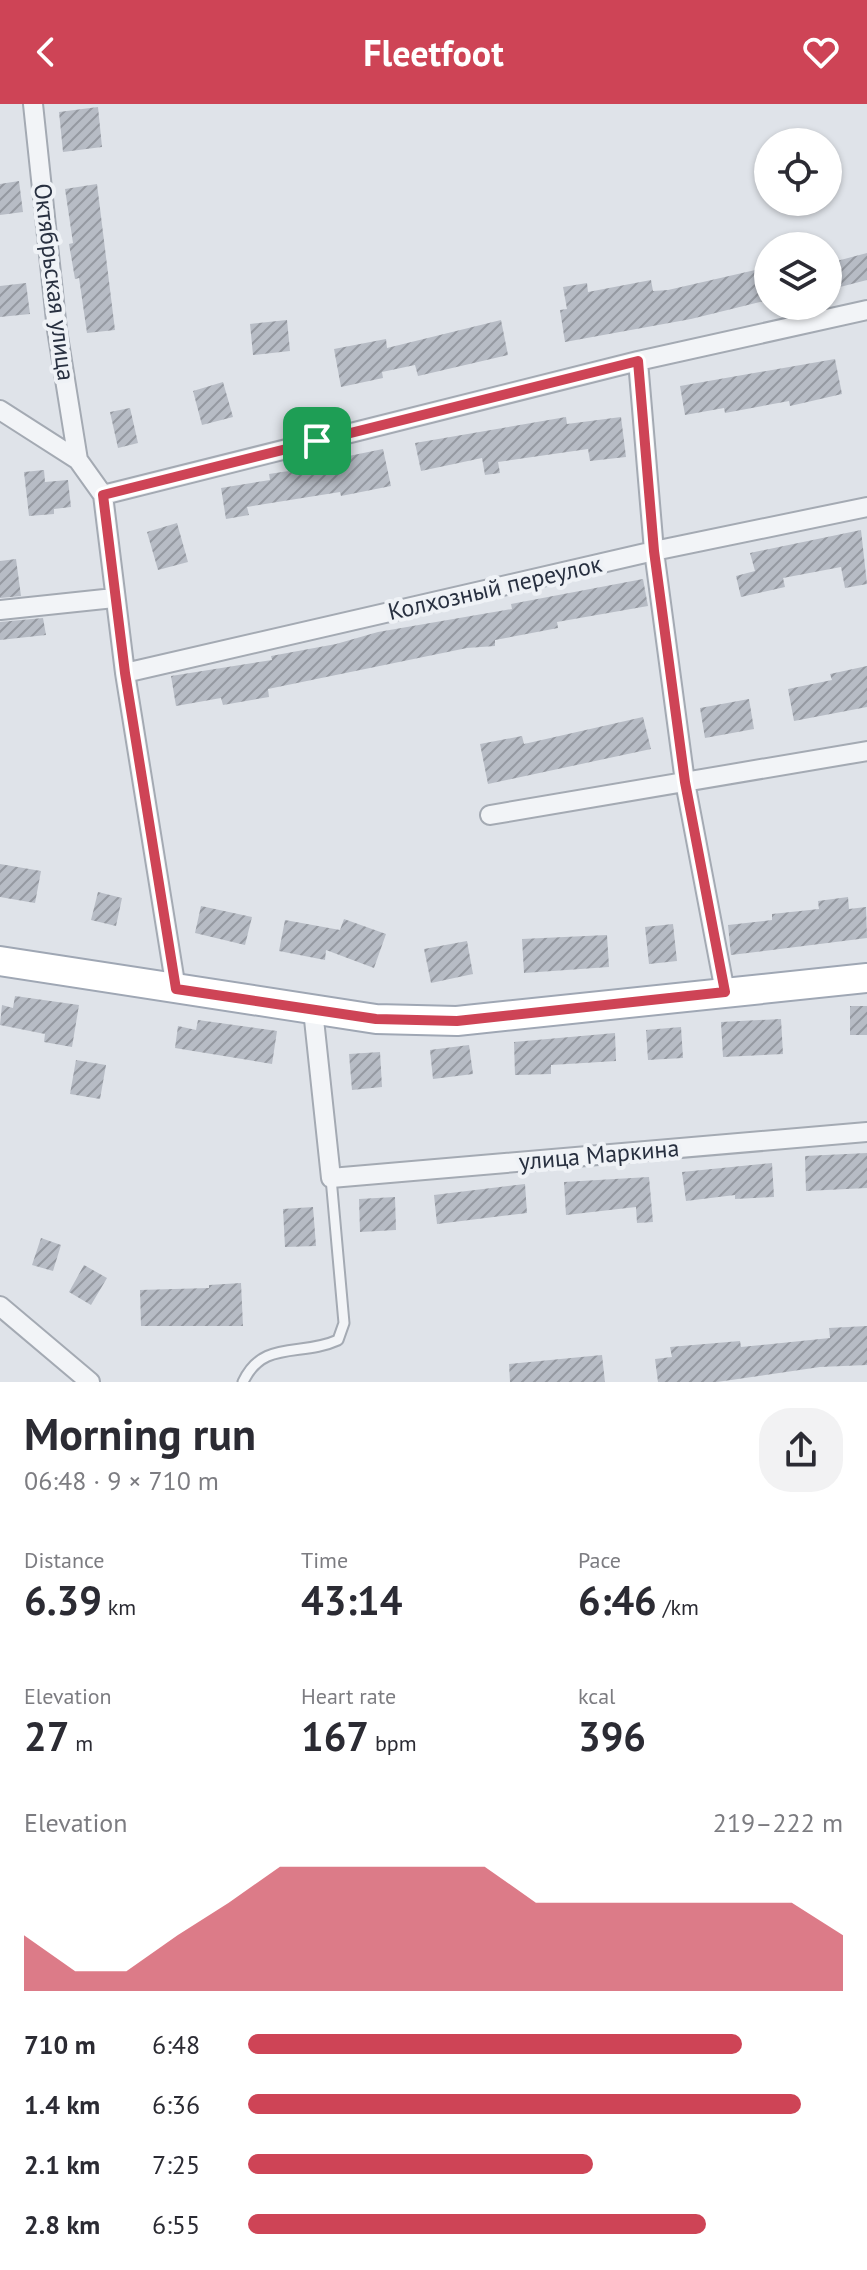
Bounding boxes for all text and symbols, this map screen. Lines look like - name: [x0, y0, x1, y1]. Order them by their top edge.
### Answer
- text: Fleetfoot: [363, 29, 504, 76]
- icon: back: [24, 30, 68, 74]
- icon: heart: [799, 30, 843, 74]
- map controls: [754, 128, 842, 320]
- button: locate: [754, 128, 842, 216]
- street label: Октябрьская улица: [27, 181, 82, 382]
- button: layers: [754, 232, 842, 320]
- pin: [283, 407, 351, 475]
- icon: arrive: [295, 419, 339, 463]
- street label: Колхозный переулок: [385, 548, 605, 627]
- street label: улица Маркина: [518, 1132, 680, 1177]
- text: Morning run: [24, 1405, 256, 1462]
- button: share: [759, 1408, 843, 1492]
- text: 06:48 · 9 × 710 m: [24, 1464, 219, 1497]
- text: Distance: [24, 1546, 105, 1574]
- text: Time: [301, 1546, 348, 1574]
- text: Pace: [578, 1546, 621, 1574]
- text: 6.39: [24, 1574, 102, 1626]
- text: 43:14: [301, 1574, 402, 1626]
- text: 6:46: [578, 1574, 657, 1626]
- text: km: [102, 1593, 136, 1621]
- text: /km: [657, 1593, 699, 1621]
- text: Elevation: [24, 1682, 112, 1710]
- text: Heart rate: [301, 1682, 396, 1710]
- text: kcal: [578, 1682, 616, 1710]
- text: 27: [24, 1710, 69, 1762]
- text: 167: [301, 1710, 369, 1762]
- text: 396: [578, 1710, 646, 1762]
- text: m: [69, 1729, 93, 1757]
- text: bpm: [369, 1729, 417, 1757]
- text: Elevation: [24, 1806, 128, 1839]
- text: 219–222 m: [713, 1806, 843, 1839]
- text: 710 m: [24, 2028, 96, 2061]
- text: 6:48: [152, 2028, 200, 2061]
- text: 1.4 km: [24, 2088, 100, 2121]
- text: 6:36: [152, 2088, 200, 2121]
- text: 2.1 km: [24, 2148, 100, 2181]
- text: 7:25: [152, 2148, 200, 2181]
- text: 2.8 km: [24, 2208, 100, 2241]
- text: 6:55: [152, 2208, 200, 2241]

